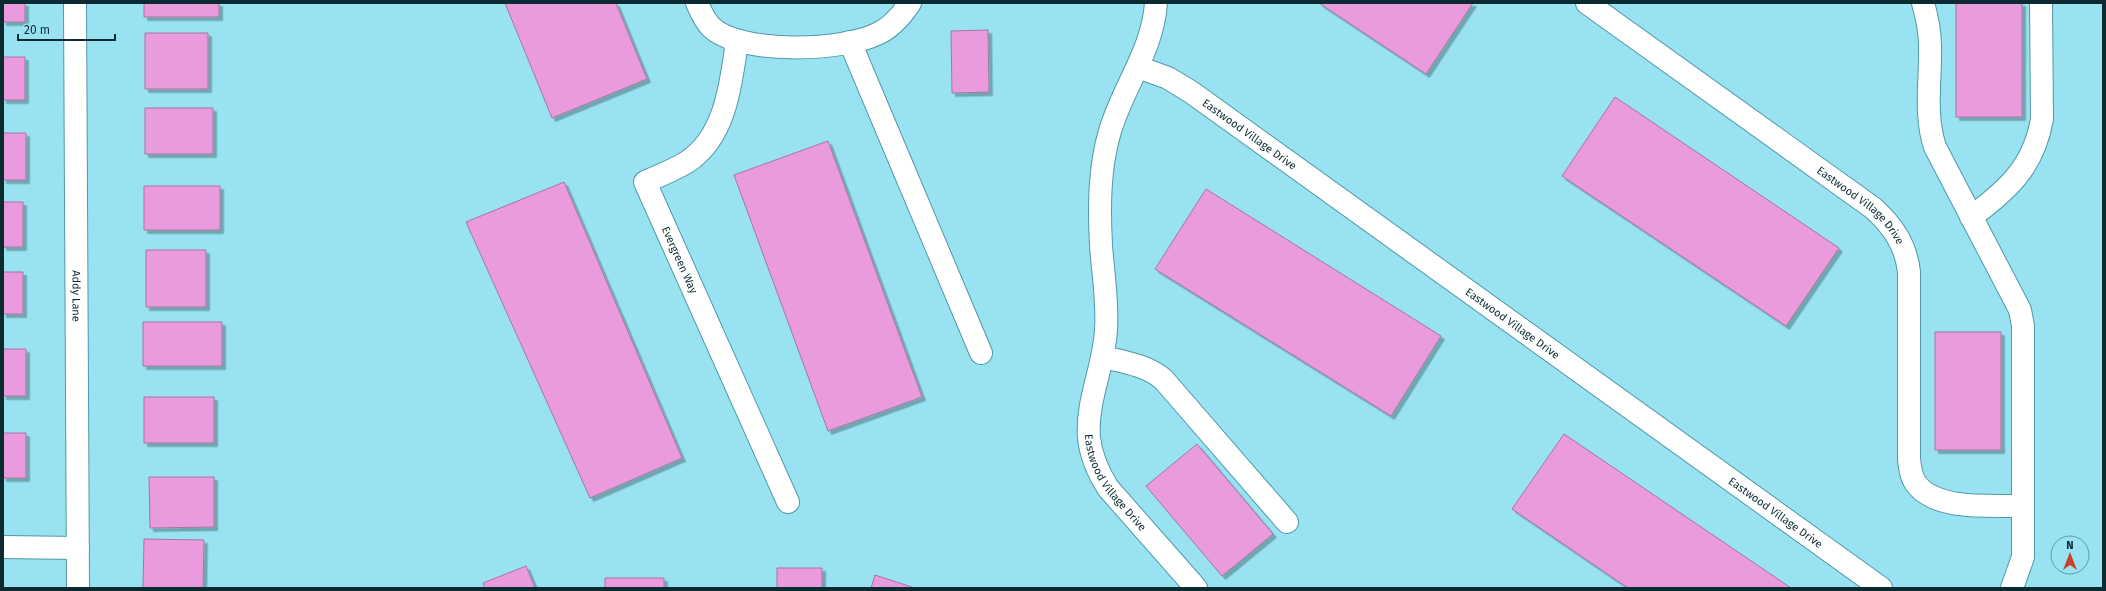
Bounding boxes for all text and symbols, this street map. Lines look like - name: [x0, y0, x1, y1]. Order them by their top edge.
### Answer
- scale bar: [18, 16, 115, 42]
- text: 20 m: [24, 23, 50, 37]
- street label: Eastwood Village Drive: [1200, 96, 1299, 173]
- street label: Eastwood Village Drive: [1814, 164, 1906, 247]
- street label: Evergreen Way: [659, 224, 700, 296]
- street label: Addy Lane: [69, 270, 83, 322]
- street label: Eastwood Village Drive: [1463, 285, 1562, 362]
- street label: Eastwood Village Drive: [1082, 434, 1149, 534]
- street label: Eastwood Village Drive: [1726, 475, 1825, 551]
- north arrow: [2050, 535, 2090, 575]
- text: N: [2066, 539, 2074, 552]

